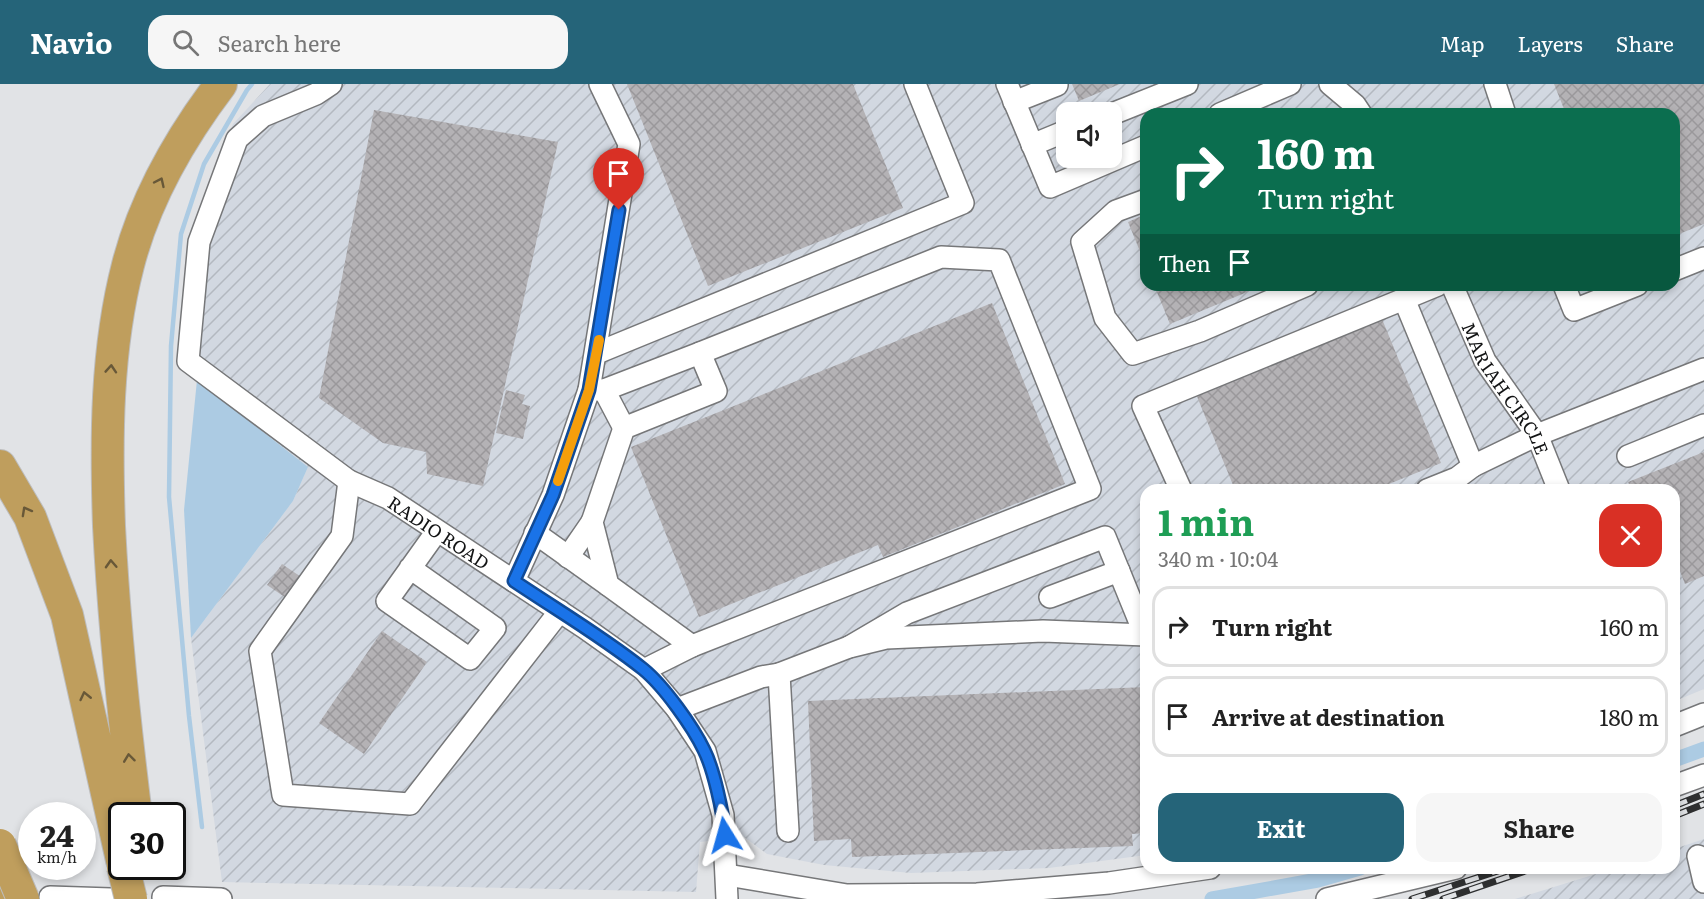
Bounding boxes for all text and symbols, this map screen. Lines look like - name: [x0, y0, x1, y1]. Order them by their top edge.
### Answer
- search box: [148, 15, 568, 69]
- text: Navio: [30, 21, 112, 63]
- icon: search: [169, 26, 202, 59]
- text: Search here: [217, 26, 341, 59]
- text: Map: [1440, 27, 1485, 58]
- text: Layers: [1518, 27, 1583, 58]
- text: Share: [1616, 27, 1674, 58]
- map controls: [1056, 102, 1122, 168]
- button: sound: [1056, 102, 1122, 168]
- text: 160 m: [1257, 120, 1375, 182]
- icon: right: [1158, 132, 1236, 210]
- pin: [593, 148, 644, 210]
- icon: arrive: [602, 157, 635, 190]
- one-way arrow: [153, 177, 165, 188]
- text: Turn right: [1257, 177, 1394, 217]
- text: Then: [1158, 246, 1211, 279]
- icon: arrive: [1223, 246, 1256, 279]
- street label: MARIAH CIRCLE: [1456, 317, 1557, 458]
- one-way arrow: [104, 364, 117, 373]
- street label: RADIO ROAD: [383, 488, 495, 575]
- text: 1 min: [1158, 494, 1254, 547]
- button: close: [1599, 504, 1662, 567]
- one-way arrow: [22, 507, 33, 517]
- text: 340 m · 10:04: [1158, 543, 1278, 573]
- one-way arrow: [105, 559, 118, 568]
- icon: right: [1161, 610, 1194, 643]
- text: Turn right: [1212, 610, 1332, 643]
- text: 160 m: [1600, 610, 1659, 643]
- one-way arrow: [79, 691, 92, 701]
- icon: arrive: [1161, 700, 1194, 733]
- text: Arrive at destination: [1212, 700, 1445, 733]
- text: 180 m: [1599, 700, 1659, 733]
- one-way arrow: [123, 753, 136, 763]
- button: Exit: [1158, 793, 1404, 862]
- button: Share: [1416, 793, 1662, 862]
- speed limit sign: 30: [108, 802, 186, 880]
- position arrow: [693, 803, 757, 867]
- text: 24: [40, 812, 74, 856]
- text: km/h: [37, 845, 77, 868]

